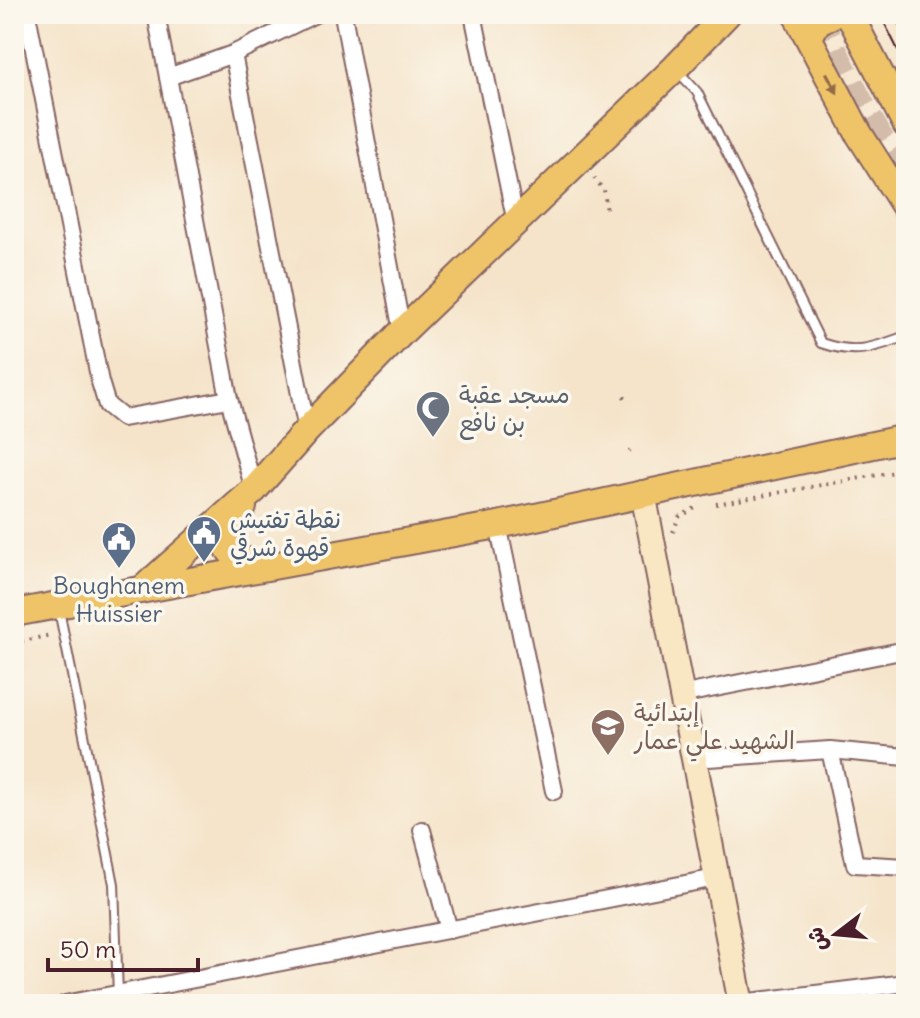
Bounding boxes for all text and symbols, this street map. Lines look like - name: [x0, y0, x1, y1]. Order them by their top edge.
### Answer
- one-way arrow: [825, 72, 839, 95]
- place label: مسجد عقبة بن نافع: [459, 379, 570, 440]
- mosque icon: مسجد عقبة بن نافع: [414, 389, 452, 439]
- place label: نقطة تفتيش قهوة شرقي: [230, 504, 341, 565]
- public building icon: نقطة تفتيش قهوة شرقي: [185, 514, 223, 564]
- public building icon: Boughanem Huissier: [100, 520, 138, 570]
- place label: Boughanem Huissier: [53, 570, 185, 628]
- place label: إبتدائية الشهيد علي عمار: [633, 697, 795, 762]
- school or university icon: إبتدائية الشهيد علي عمار: [589, 707, 627, 757]
- north arrow: [796, 894, 876, 974]
- scale bar: [48, 922, 198, 972]
- text: ش: [800, 924, 834, 955]
- text: 50 m: [60, 934, 116, 964]

